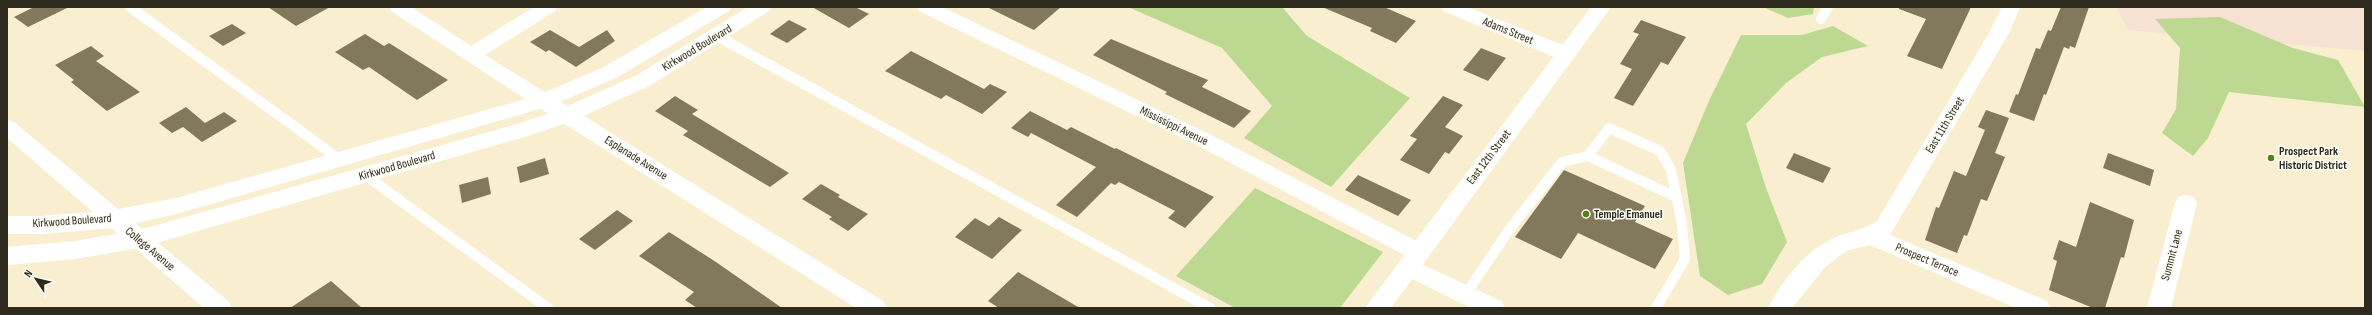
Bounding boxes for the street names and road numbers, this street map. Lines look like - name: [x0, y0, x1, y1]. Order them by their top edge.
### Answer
- street label: Adams Street: [1479, 14, 1536, 48]
- street label: Kirkwood Boulevard: [659, 21, 735, 75]
- street label: East 11th Street: [1922, 94, 1968, 156]
- street label: Mississippi Avenue: [1137, 103, 1211, 149]
- street label: East 12th Street: [1464, 126, 1515, 187]
- street label: Esplanade Avenue: [602, 133, 671, 184]
- street label: Kirkwood Boulevard: [357, 148, 437, 184]
- street label: Kirkwood Boulevard: [32, 211, 112, 231]
- street label: College Avenue: [122, 224, 178, 274]
- street label: Summit Lane: [2158, 228, 2186, 282]
- street label: Prospect Terrace: [1893, 240, 1961, 280]

